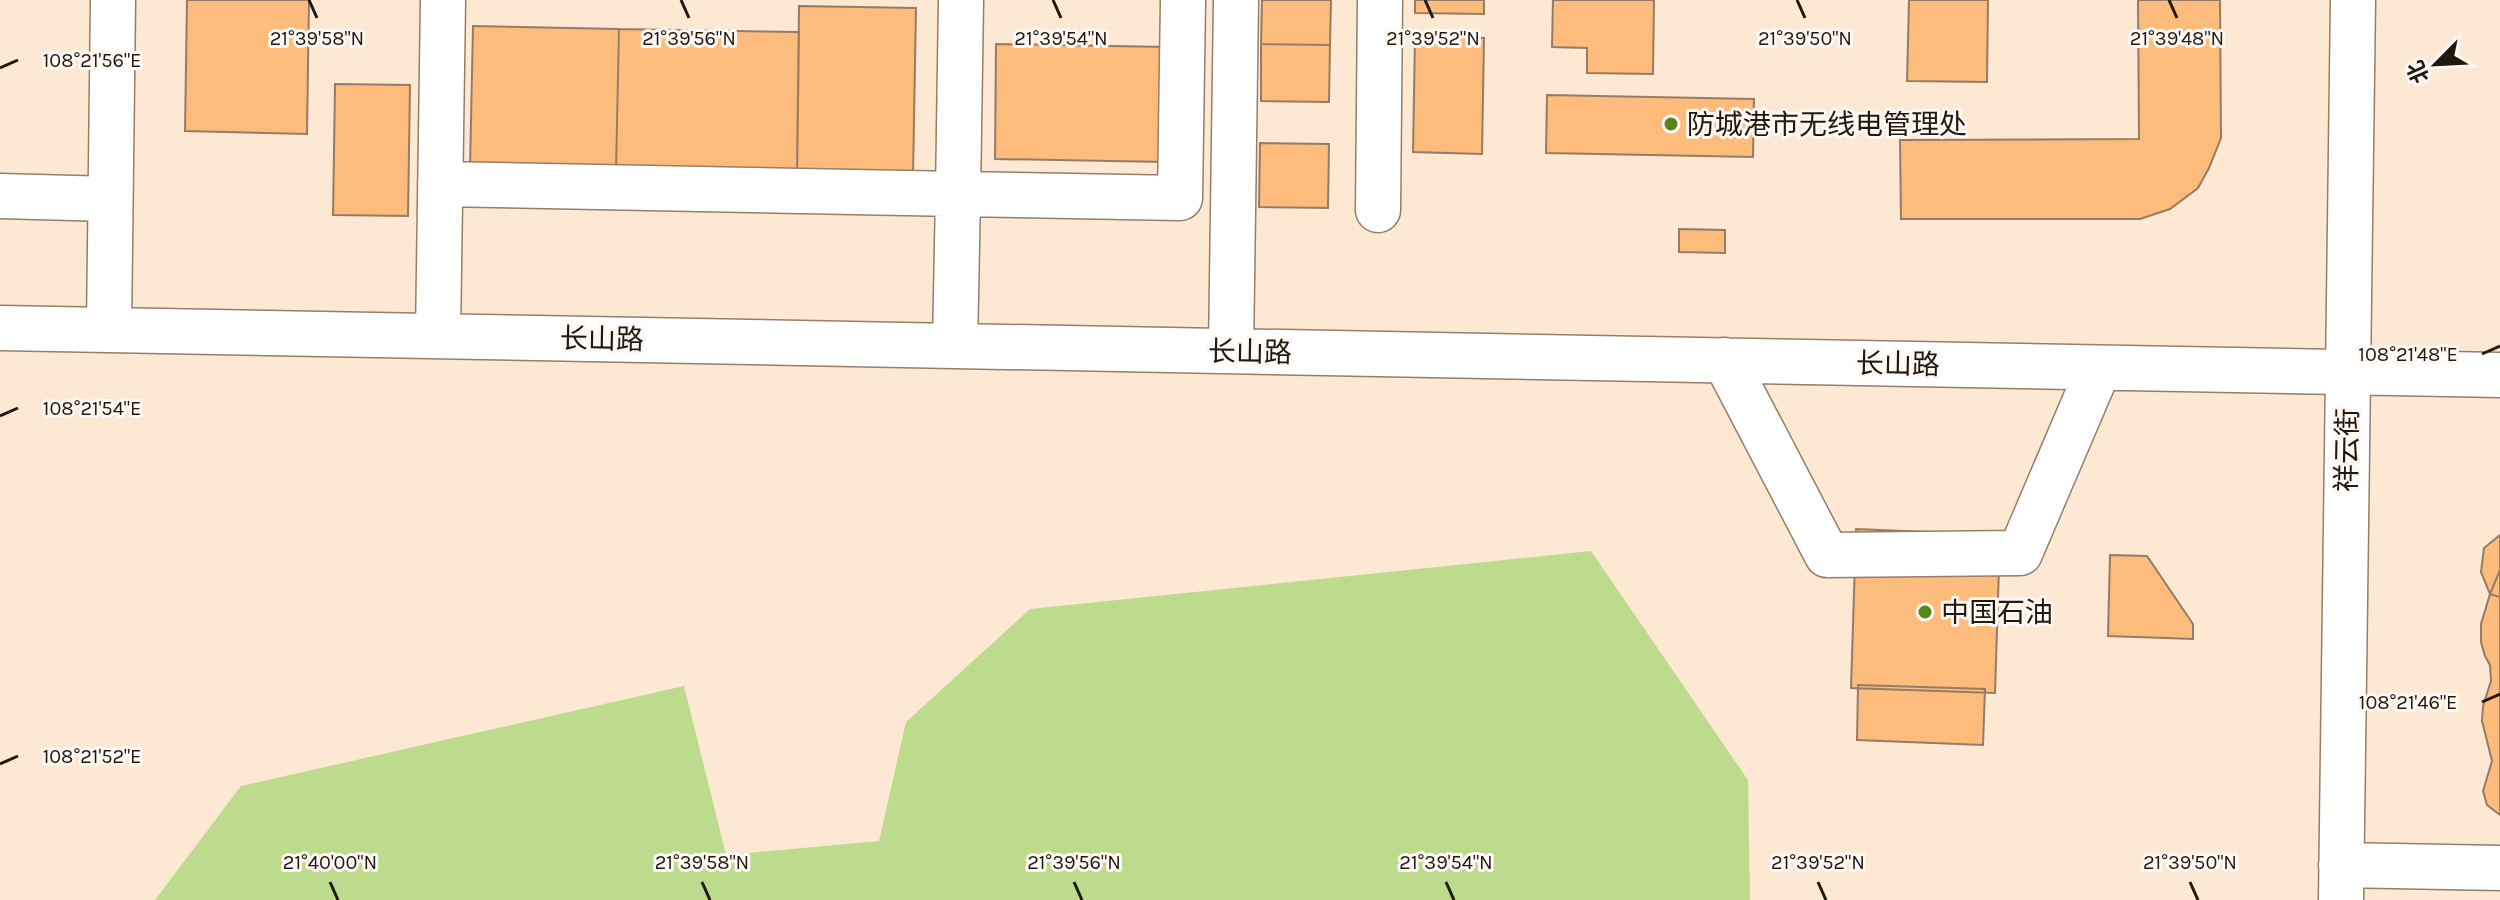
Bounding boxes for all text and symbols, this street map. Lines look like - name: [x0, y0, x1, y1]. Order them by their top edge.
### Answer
- north arrow: [2396, 24, 2476, 104]
- text: 21°39'58"N: [270, 27, 364, 50]
- text: 21°39'56"N: [642, 27, 736, 50]
- text: 21°39'54"N: [1014, 27, 1108, 50]
- text: 21°39'52"N: [1386, 27, 1480, 50]
- text: 21°39'50"N: [1758, 27, 1852, 50]
- text: 21°39'48"N: [2130, 27, 2224, 50]
- text: 108°21'56"E: [43, 49, 141, 72]
- text: 北: [2402, 56, 2435, 87]
- place label: 防城港市无线电管理处: [1687, 108, 1967, 141]
- marker: 防城港市无线电管理处: [1662, 115, 1680, 133]
- street label: 长山路: [560, 322, 644, 356]
- street label: 长山路: [1208, 335, 1292, 369]
- text: 108°21'48"E: [2358, 343, 2458, 366]
- street label: 长山路: [1856, 347, 1940, 381]
- text: 108°21'54"E: [43, 397, 141, 420]
- street label: 祥云街: [2330, 408, 2364, 492]
- place label: 中国石油: [1941, 596, 2053, 629]
- marker: 中国石油: [1916, 603, 1934, 621]
- text: 108°21'46"E: [2359, 691, 2457, 714]
- text: 108°21'52"E: [43, 745, 141, 768]
- text: 21°40'00"N: [283, 851, 377, 874]
- text: 21°39'58"N: [655, 851, 749, 874]
- text: 21°39'56"N: [1027, 851, 1121, 874]
- text: 21°39'54"N: [1399, 851, 1493, 874]
- text: 21°39'52"N: [1771, 851, 1865, 874]
- text: 21°39'50"N: [2143, 851, 2237, 874]

